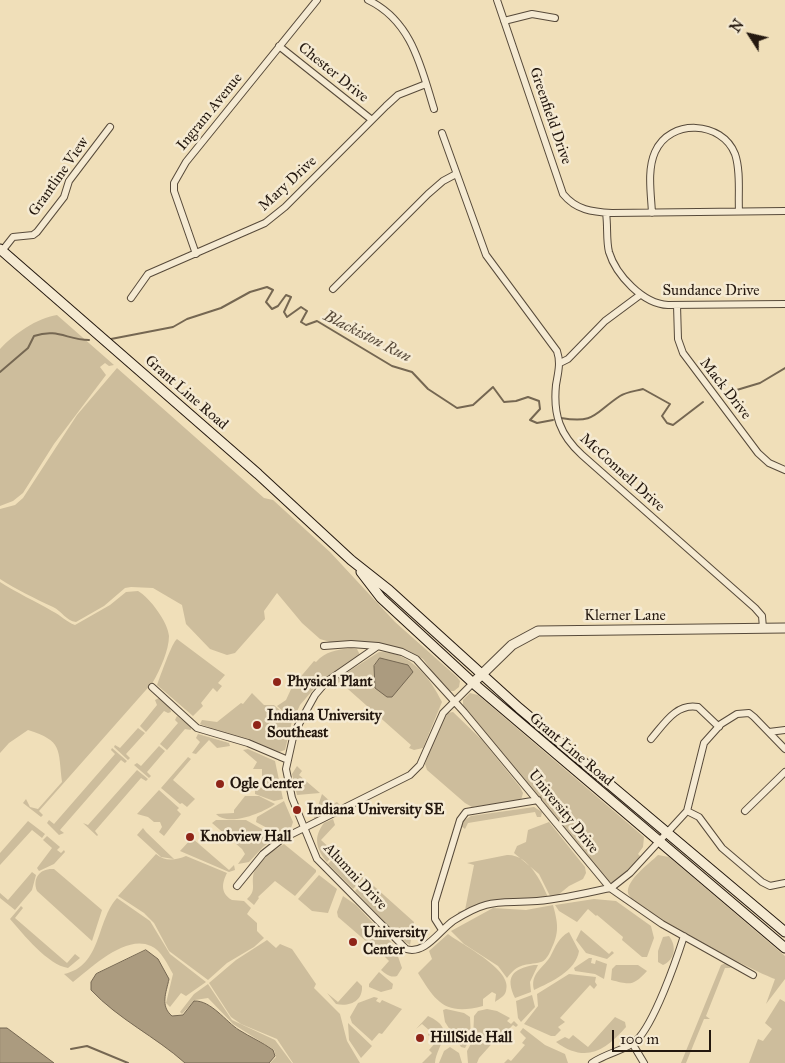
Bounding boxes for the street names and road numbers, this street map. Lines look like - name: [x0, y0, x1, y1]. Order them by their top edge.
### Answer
- street label: Chester Drive: [294, 39, 372, 107]
- street label: Greenfield Drive: [525, 65, 575, 167]
- street label: Ingram Avenue: [173, 70, 247, 154]
- street label: Grantline View: [25, 134, 93, 220]
- street label: Mary Drive: [255, 153, 321, 215]
- street label: Sundance Drive: [662, 282, 760, 300]
- street label: Grant Line Road: [141, 352, 231, 434]
- street label: Mack Drive: [695, 355, 755, 423]
- street label: McConnell Drive: [576, 430, 668, 516]
- street label: Klerner Lane: [584, 607, 666, 625]
- street label: Grant Line Road: [525, 710, 617, 790]
- street label: University Drive: [524, 767, 602, 857]
- street label: Alumni Drive: [319, 840, 391, 914]

